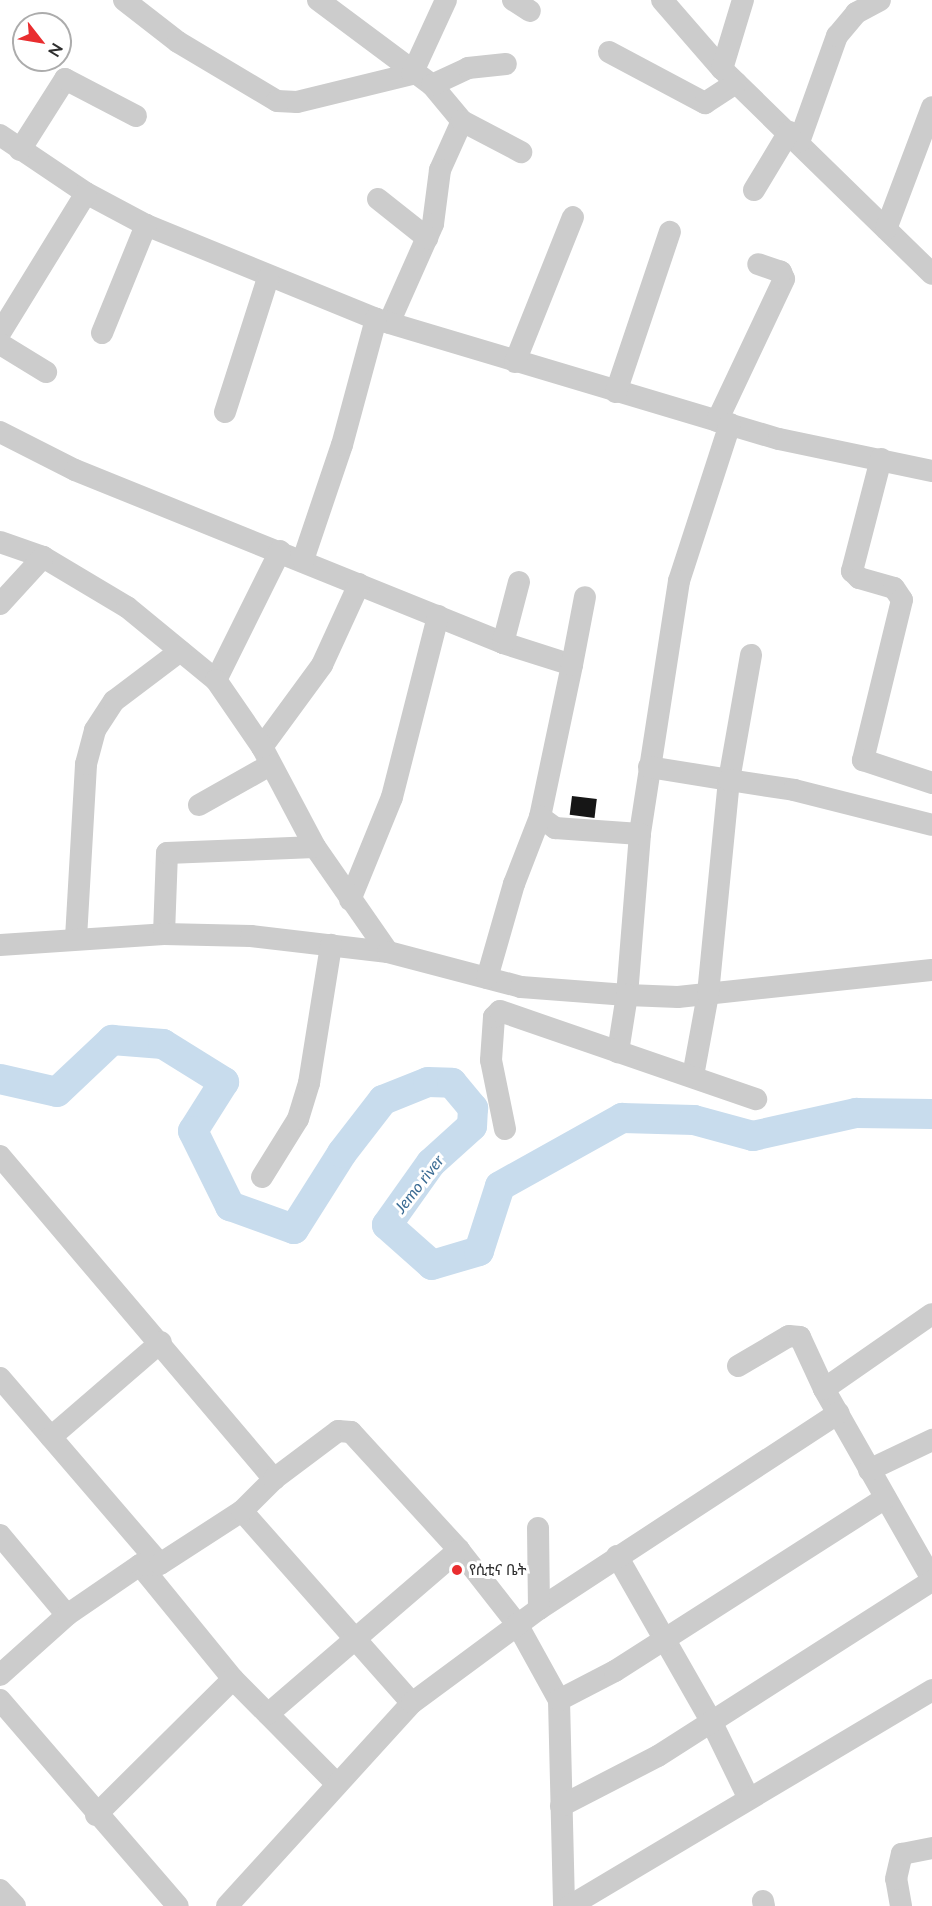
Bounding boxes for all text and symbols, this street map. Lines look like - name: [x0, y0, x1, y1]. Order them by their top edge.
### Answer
- north arrow: [12, 12, 72, 72]
- text: N: [45, 40, 67, 61]
- water label: Jemo river: [390, 1151, 448, 1217]
- place label: የሲቲና ቤት: [469, 1561, 527, 1579]
- marker: የሲቲና ቤት: [450, 1563, 464, 1577]

